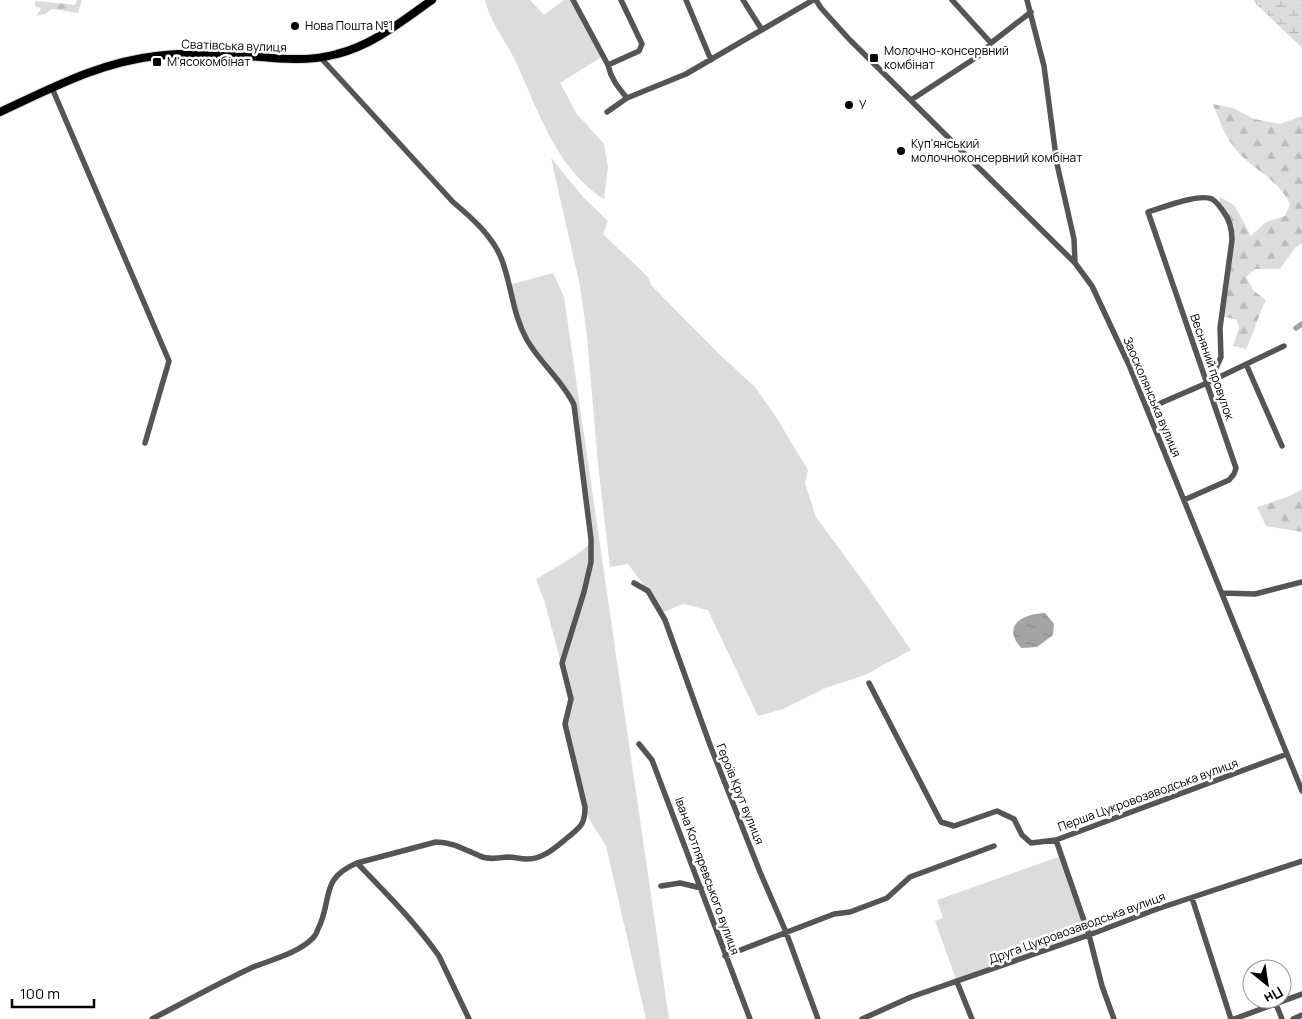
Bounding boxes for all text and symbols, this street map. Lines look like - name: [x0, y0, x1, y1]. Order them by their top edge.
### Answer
- place label: Нова Пошта №1: [305, 17, 393, 34]
- marker: Нова Пошта №1: [289, 20, 301, 32]
- street label: Сватівська вулиця: [181, 35, 287, 56]
- place label: Молочно-консервний комбінат: [884, 42, 1009, 73]
- marker: Молочно-консервний комбінат: [868, 52, 880, 64]
- place label: М'ясокомбінат: [167, 53, 250, 70]
- marker: М'ясокомбінат: [151, 56, 163, 68]
- place label: У: [859, 96, 867, 113]
- marker: У: [843, 99, 855, 111]
- place label: Куп'янський молочноконсервний комбінат: [911, 135, 1082, 166]
- marker: Куп'янський молочноконсервний комбінат: [895, 145, 907, 157]
- street label: Весняний провулок: [1186, 311, 1239, 423]
- street label: Заосколянська вулиця: [1119, 334, 1186, 460]
- street label: Героїв Крут вулиця: [712, 741, 768, 847]
- street label: Перша Цукровозаводська вулиця: [1055, 754, 1240, 835]
- street label: Івана Котляревського вулиця: [671, 795, 744, 957]
- street label: Друга Цукровозаводська вулиця: [986, 888, 1167, 967]
- north arrow: [1242, 959, 1292, 1009]
- scale bar: [12, 976, 95, 1008]
- text: 100 m: [20, 983, 60, 1004]
- text: Пн: [1261, 983, 1287, 1009]

